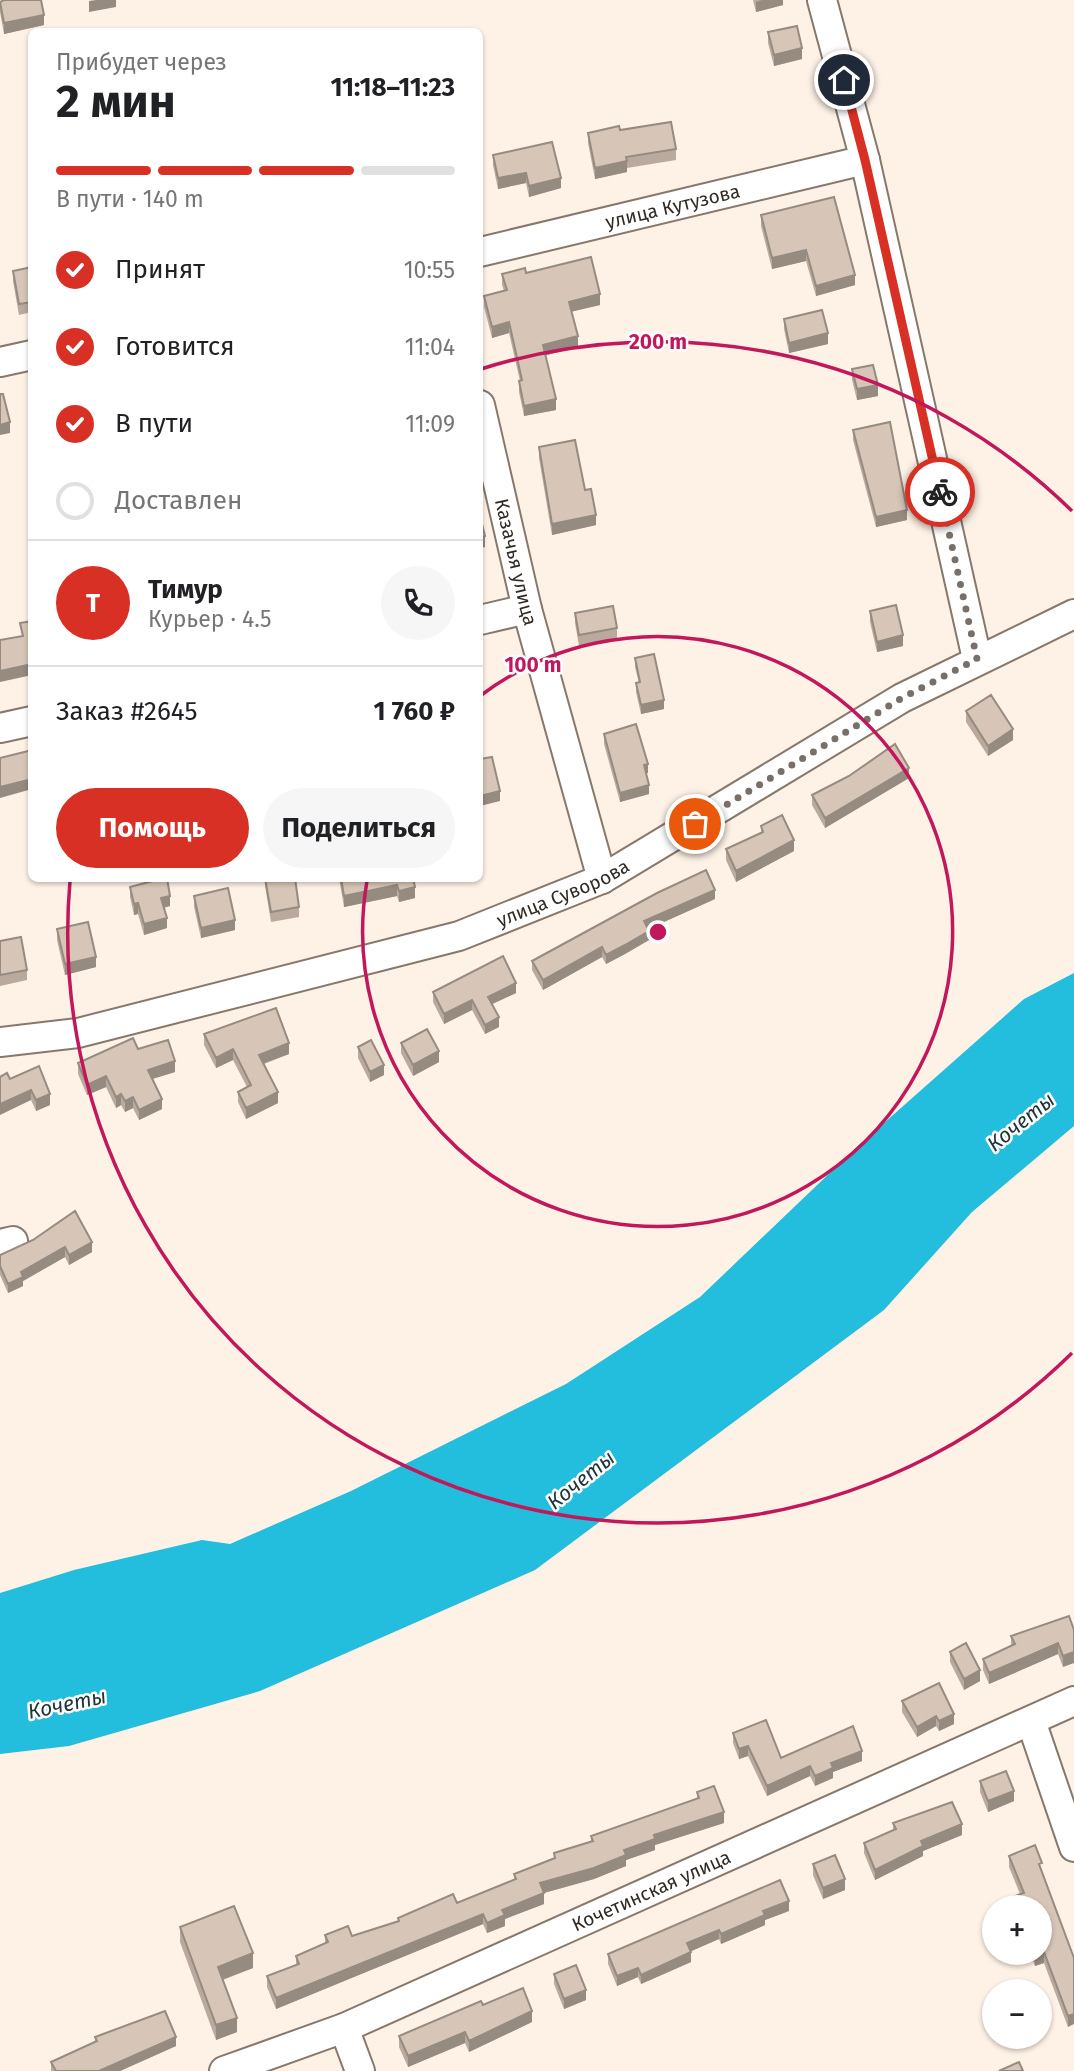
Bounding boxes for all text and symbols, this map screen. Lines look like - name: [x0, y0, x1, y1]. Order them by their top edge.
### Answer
- text: Прибудет через: [56, 48, 227, 76]
- pin: [814, 50, 874, 110]
- icon: home: [825, 61, 863, 99]
- text: 11:18–11:23: [330, 72, 455, 103]
- text: 2 мин: [56, 74, 176, 129]
- street label: улица Кутузова: [603, 179, 742, 234]
- text: В пути · 140 m: [56, 185, 204, 213]
- icon: check: [56, 251, 94, 289]
- text: Принят: [115, 254, 205, 285]
- text: 10:55: [404, 256, 455, 284]
- icon: check: [56, 328, 94, 366]
- text: 200 m: [629, 329, 687, 355]
- text: Готовится: [115, 331, 235, 362]
- text: 11:04: [405, 333, 455, 361]
- icon: check: [56, 405, 94, 443]
- text: В пути: [115, 408, 193, 439]
- text: 11:09: [405, 410, 455, 438]
- courier: [905, 457, 975, 527]
- icon: bike: [921, 473, 959, 511]
- text: Доставлен: [115, 485, 242, 516]
- street label: Казачья улица: [490, 496, 542, 628]
- button: phone: [381, 566, 455, 640]
- text: Тимур: [148, 574, 223, 605]
- text: Т: [86, 588, 100, 619]
- text: Курьер · 4.5: [148, 605, 272, 633]
- text: 100 m: [504, 652, 562, 678]
- text: Заказ #2645: [56, 696, 197, 727]
- text: 1 760 ₽: [374, 696, 455, 727]
- button: Помощь: [56, 788, 249, 868]
- button: Поделиться: [263, 788, 455, 868]
- pin: [665, 794, 725, 854]
- icon: bag: [676, 805, 714, 843]
- street label: улица Суворова: [493, 854, 633, 932]
- centre of rings: [646, 920, 670, 944]
- water label: Кочеты: [982, 1087, 1060, 1157]
- water label: Кочеты: [542, 1445, 620, 1515]
- water label: Кочеты: [25, 1683, 109, 1725]
- street label: Кочетинская улица: [568, 1845, 734, 1936]
- map controls: [982, 1895, 1052, 2049]
- button: +: [982, 1895, 1052, 1965]
- button: −: [982, 1979, 1052, 2049]

